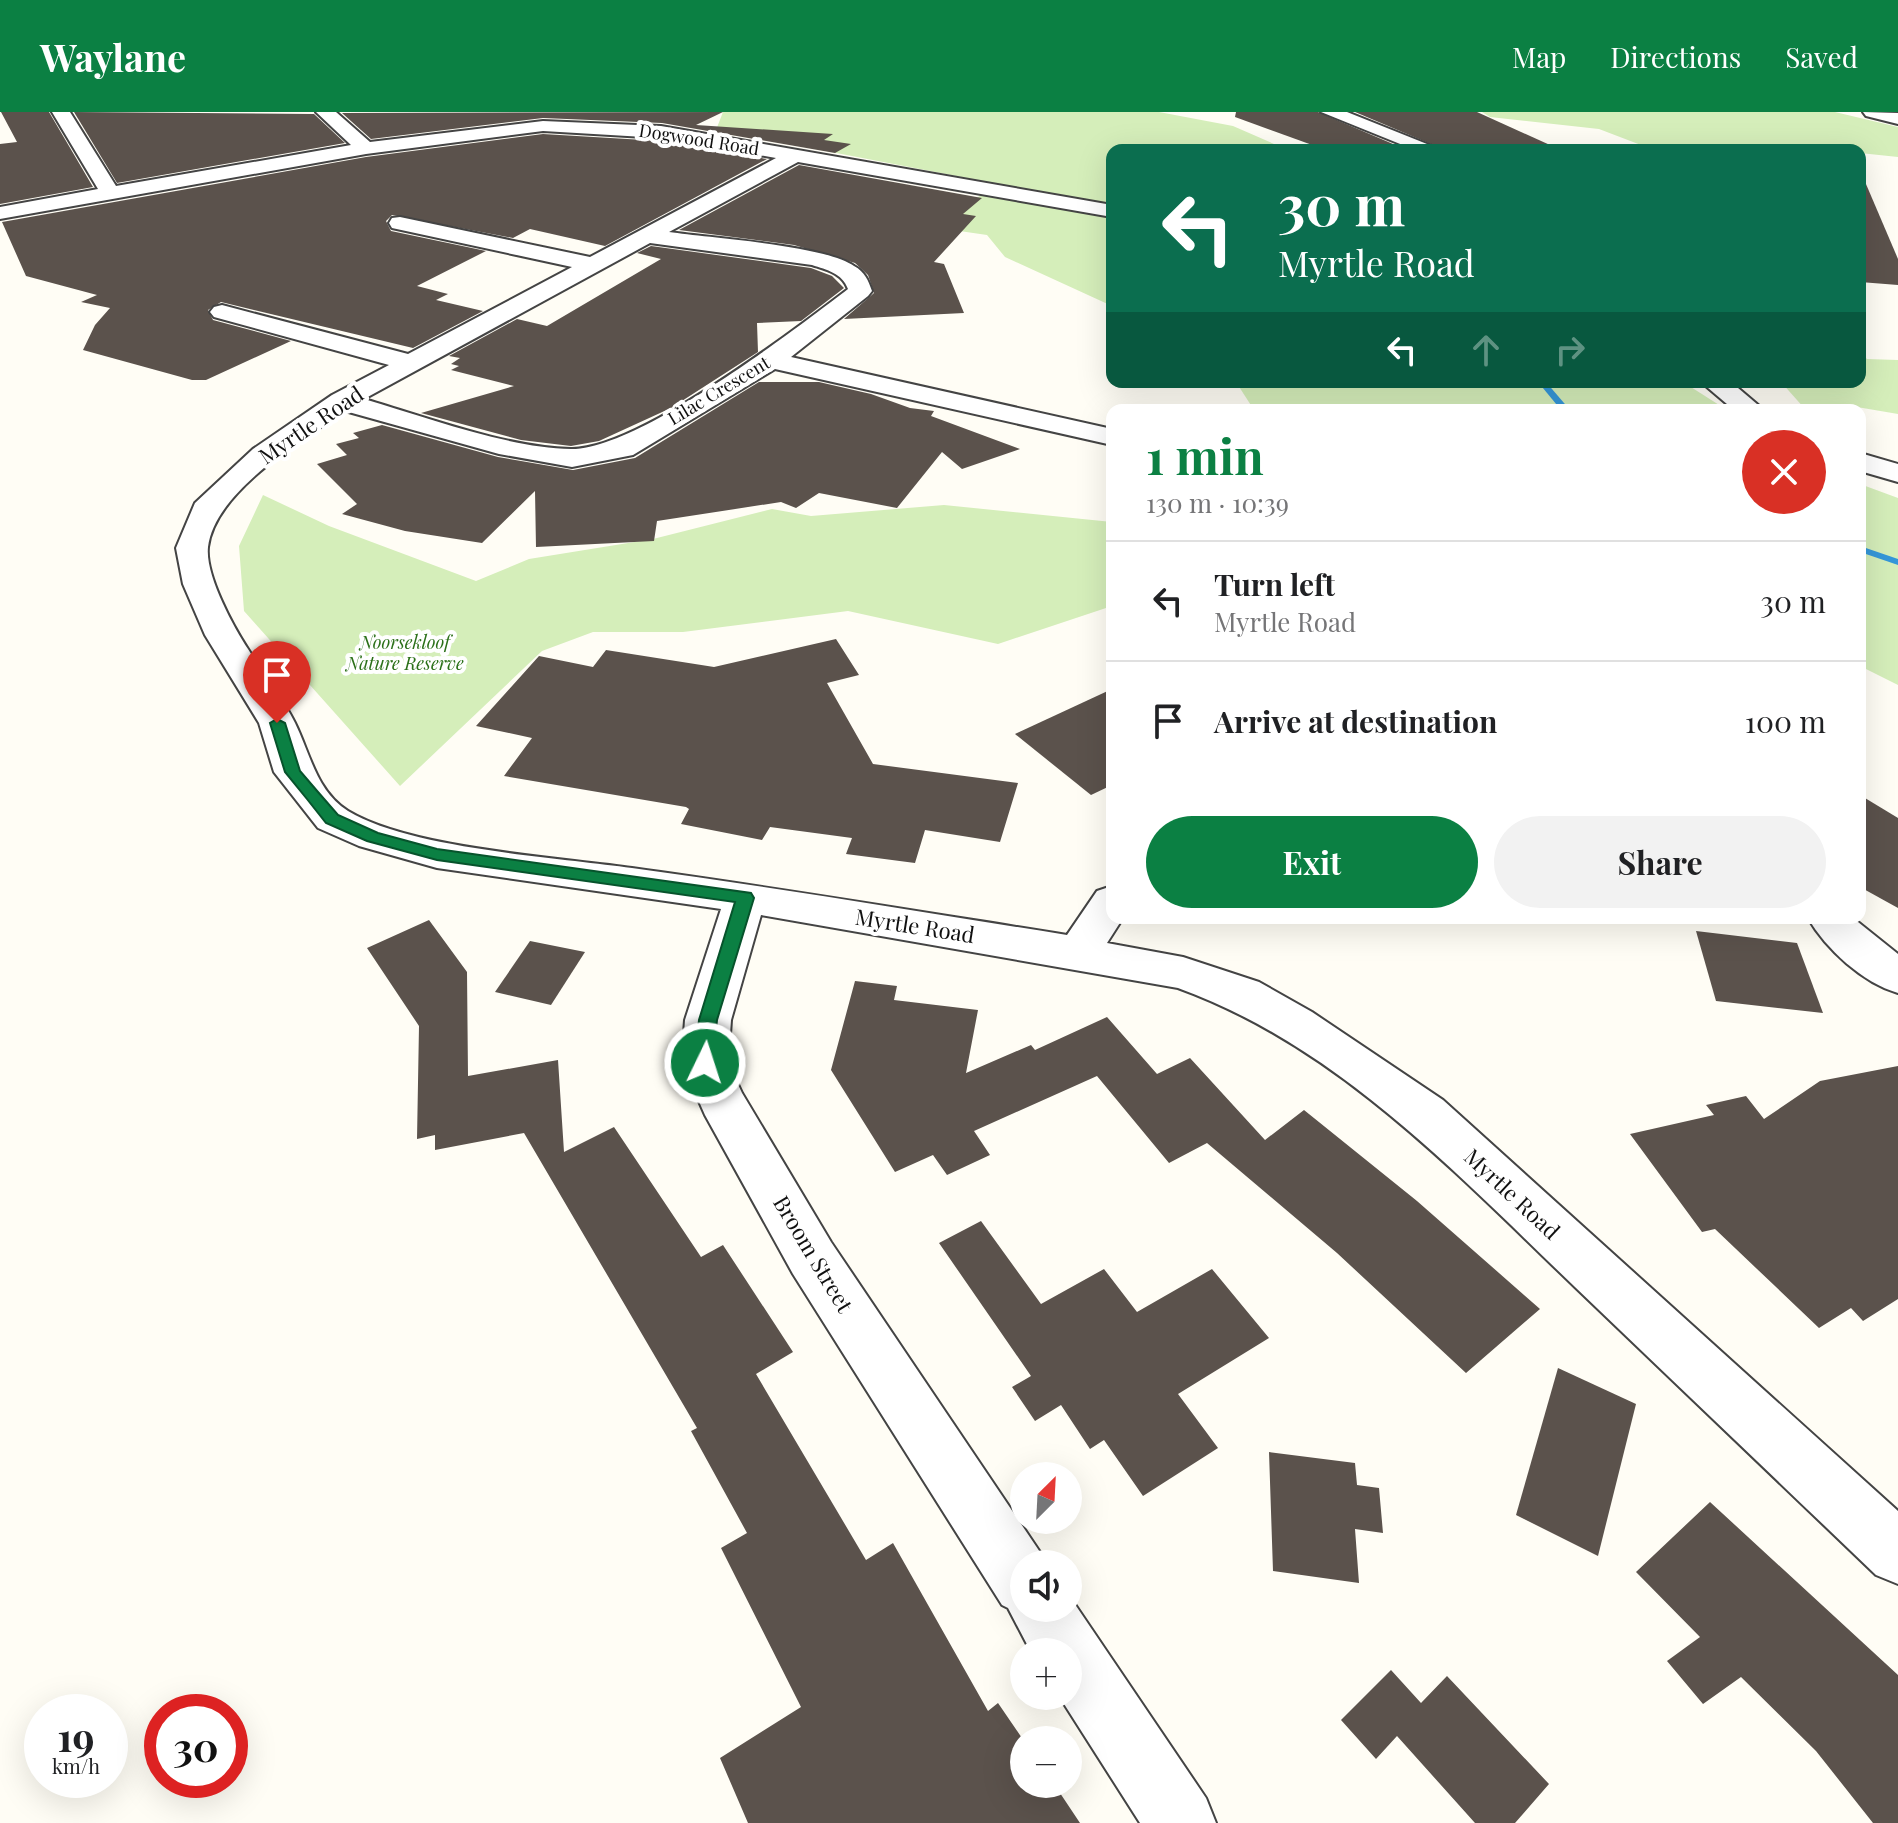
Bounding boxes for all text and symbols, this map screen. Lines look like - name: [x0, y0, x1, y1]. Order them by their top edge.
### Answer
- text: Waylane: [40, 31, 186, 82]
- text: Map: [1512, 38, 1566, 75]
- text: Directions: [1610, 38, 1741, 75]
- text: Saved: [1785, 38, 1858, 75]
- street label: Dogwood Road: [637, 118, 762, 160]
- text: 30 m: [1278, 166, 1405, 241]
- icon: left: [1146, 176, 1250, 280]
- text: Myrtle Road: [1278, 238, 1475, 286]
- icon: left: [1380, 328, 1424, 372]
- icon: ahead: [1464, 328, 1508, 372]
- icon: right: [1548, 328, 1592, 372]
- street label: Lilac Crescent: [663, 350, 775, 430]
- street label: Myrtle Road: [252, 378, 369, 470]
- text: 1 min: [1146, 423, 1264, 487]
- button: close: [1742, 430, 1826, 514]
- text: 130 m · 10:39: [1146, 485, 1289, 520]
- text: Turn left: [1214, 564, 1335, 604]
- icon: left: [1146, 579, 1190, 623]
- text: 30 m: [1760, 581, 1826, 621]
- text: Myrtle Road: [1214, 604, 1356, 639]
- park label: Noorsekloof Nature Reserve: [344, 630, 464, 675]
- pin: [243, 641, 311, 723]
- icon: arrive: [255, 653, 299, 697]
- icon: arrive: [1146, 699, 1190, 743]
- text: Arrive at destination: [1214, 701, 1497, 741]
- text: 100 m: [1745, 701, 1826, 741]
- button: Exit: [1146, 816, 1478, 908]
- button: Share: [1494, 816, 1826, 908]
- street label: Myrtle Road: [853, 901, 977, 949]
- position arrow: [663, 1021, 747, 1105]
- street label: Myrtle Road: [1458, 1141, 1567, 1245]
- street label: Broom Street: [767, 1190, 861, 1318]
- north arrow: [1010, 1462, 1082, 1534]
- map controls: [1010, 1462, 1082, 1798]
- button: sound: [1010, 1550, 1082, 1622]
- button: +: [1010, 1638, 1082, 1710]
- speed limit sign: 30: [144, 1694, 248, 1798]
- text: 19: [57, 1709, 95, 1762]
- button: −: [1010, 1726, 1082, 1798]
- text: km/h: [52, 1752, 100, 1779]

